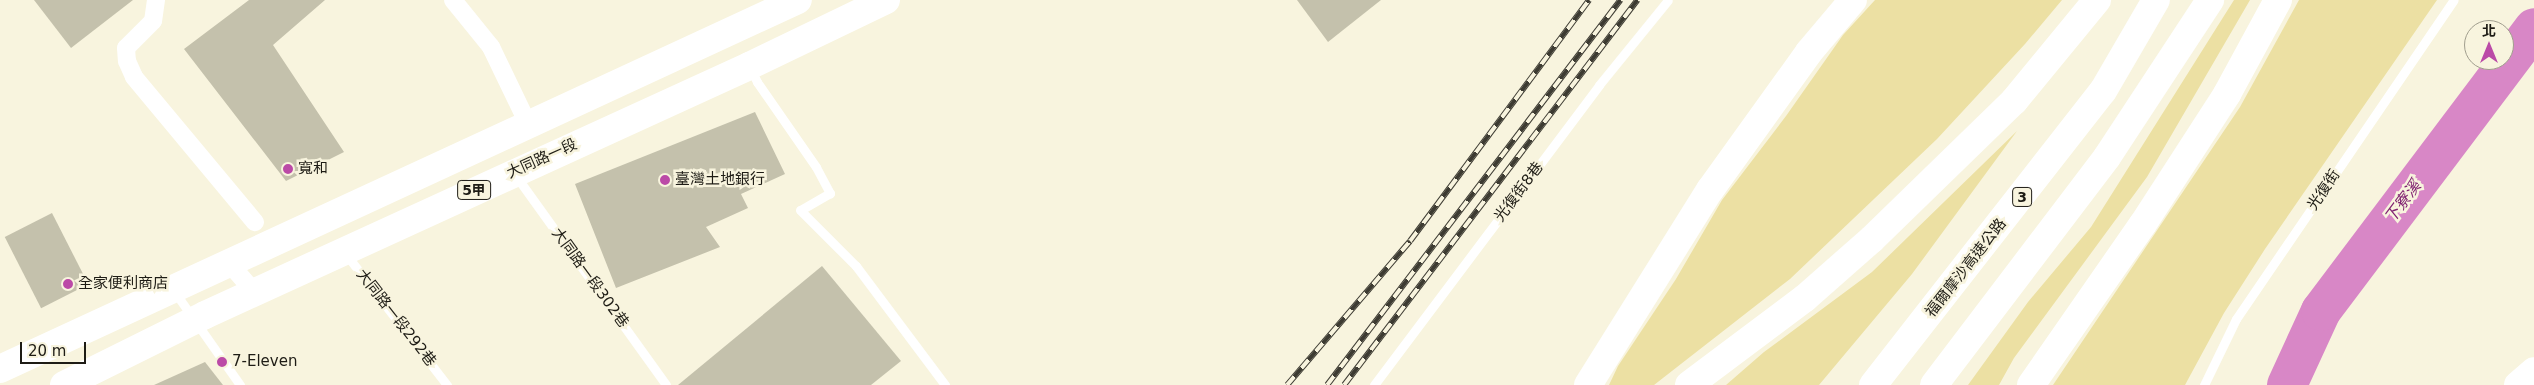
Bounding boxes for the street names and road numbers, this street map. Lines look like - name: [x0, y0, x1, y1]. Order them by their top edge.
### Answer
- street label: 大同路一段: [504, 136, 580, 182]
- street label: 光復街8巷: [1491, 159, 1547, 225]
- street label: 光復街: [2304, 166, 2344, 214]
- road number: 5甲: [456, 178, 492, 202]
- road number: 3: [2012, 186, 2032, 208]
- street label: 福爾摩沙高速公路: [1922, 215, 2010, 321]
- street label: 大同路一段302巷: [548, 225, 632, 331]
- street label: 大同路一段292巷: [352, 266, 440, 370]

